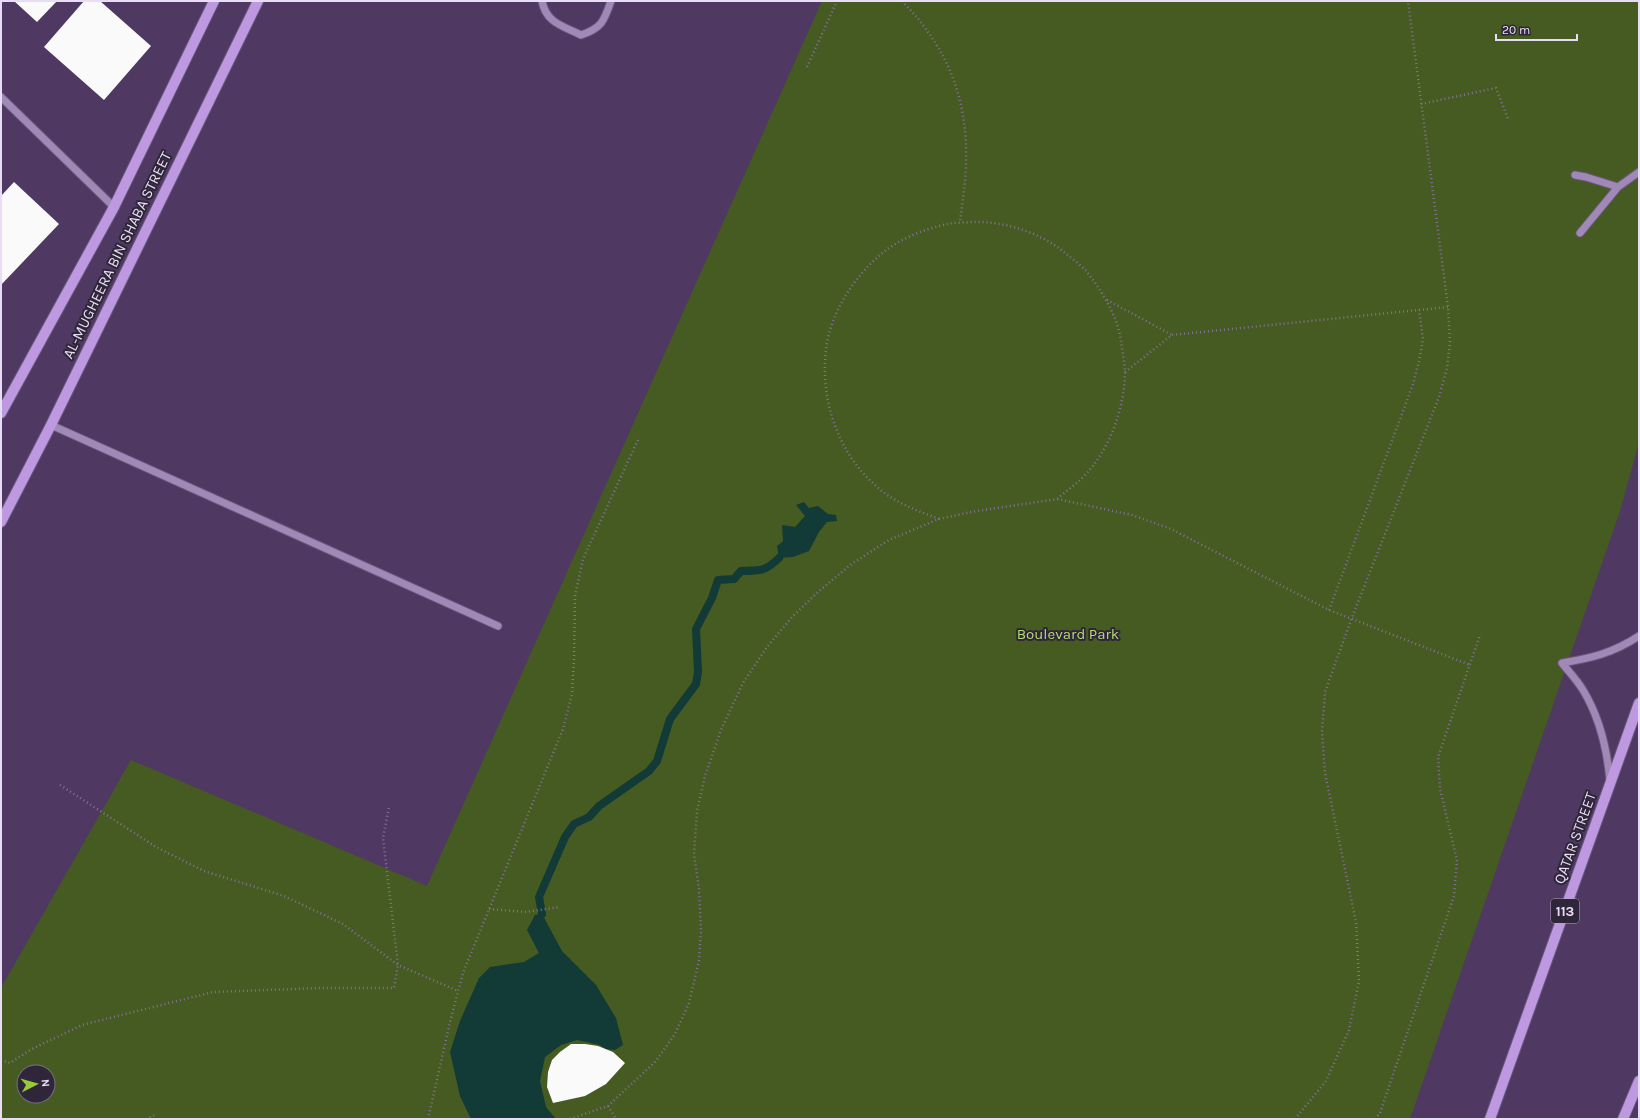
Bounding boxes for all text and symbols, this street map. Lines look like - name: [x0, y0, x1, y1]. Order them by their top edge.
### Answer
- scale bar: [1496, 16, 1577, 42]
- text: 20 m: [1502, 23, 1530, 37]
- street label: AL-MUGHEERA BIN SHABA STREET: [59, 148, 175, 361]
- park label: Boulevard Park: [1017, 625, 1119, 643]
- street label: QATAR STREET: [1550, 789, 1600, 886]
- road number: 113: [1551, 899, 1579, 923]
- north arrow: [16, 1064, 56, 1104]
- text: N: [39, 1078, 52, 1088]

